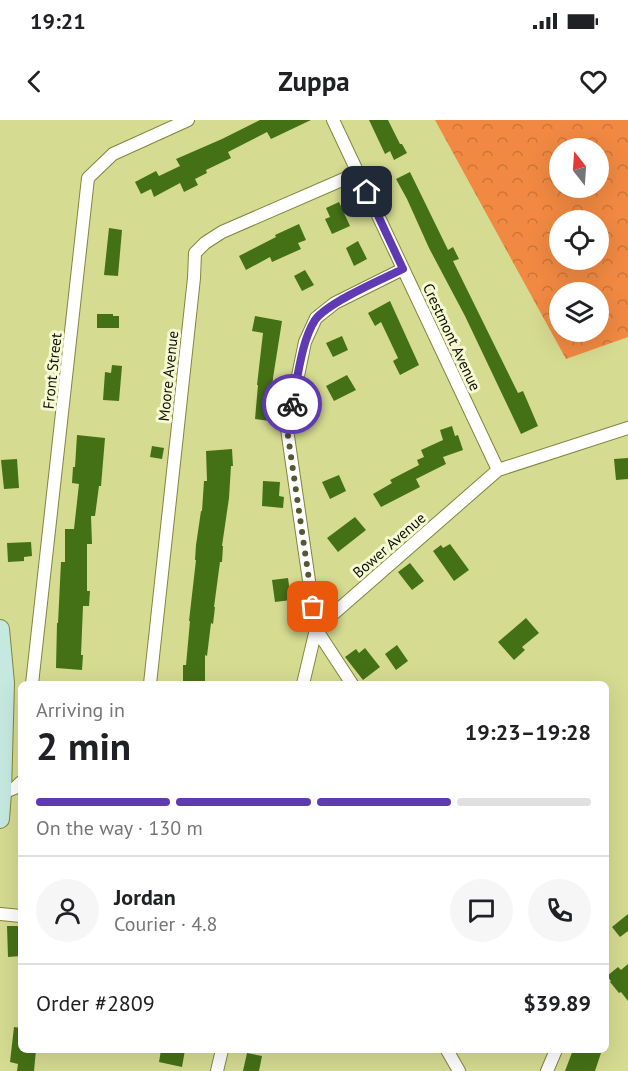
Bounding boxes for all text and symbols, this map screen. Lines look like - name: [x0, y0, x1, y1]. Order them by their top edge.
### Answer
- text: 19:21: [30, 7, 86, 35]
- text: Zuppa: [278, 64, 350, 98]
- icon: back: [18, 65, 51, 98]
- icon: heart: [577, 65, 610, 98]
- north arrow: [549, 138, 609, 198]
- map controls: [549, 138, 609, 342]
- pin: [341, 166, 392, 217]
- icon: home: [350, 175, 383, 208]
- button: locate: [549, 210, 609, 270]
- street label: Crestmont Avenue: [419, 280, 485, 394]
- button: layers: [549, 282, 609, 342]
- street label: Moore Avenue: [154, 330, 182, 422]
- street label: Front Street: [39, 332, 65, 410]
- courier: [262, 374, 322, 434]
- icon: bike: [276, 388, 309, 421]
- street label: Bower Avenue: [349, 508, 429, 582]
- pin: [287, 581, 338, 632]
- icon: bag: [296, 590, 329, 623]
- text: Arriving in: [36, 697, 125, 723]
- text: 19:23–19:28: [465, 718, 591, 746]
- text: 2 min: [36, 720, 131, 771]
- text: On the way · 130 m: [36, 815, 203, 841]
- button: person: [36, 879, 99, 942]
- button: chat: [450, 879, 513, 942]
- button: phone: [528, 879, 591, 942]
- text: Jordan: [114, 883, 176, 911]
- text: Courier · 4.8: [114, 911, 217, 937]
- text: Order #2809: [36, 989, 155, 1017]
- text: $39.89: [523, 989, 591, 1017]

